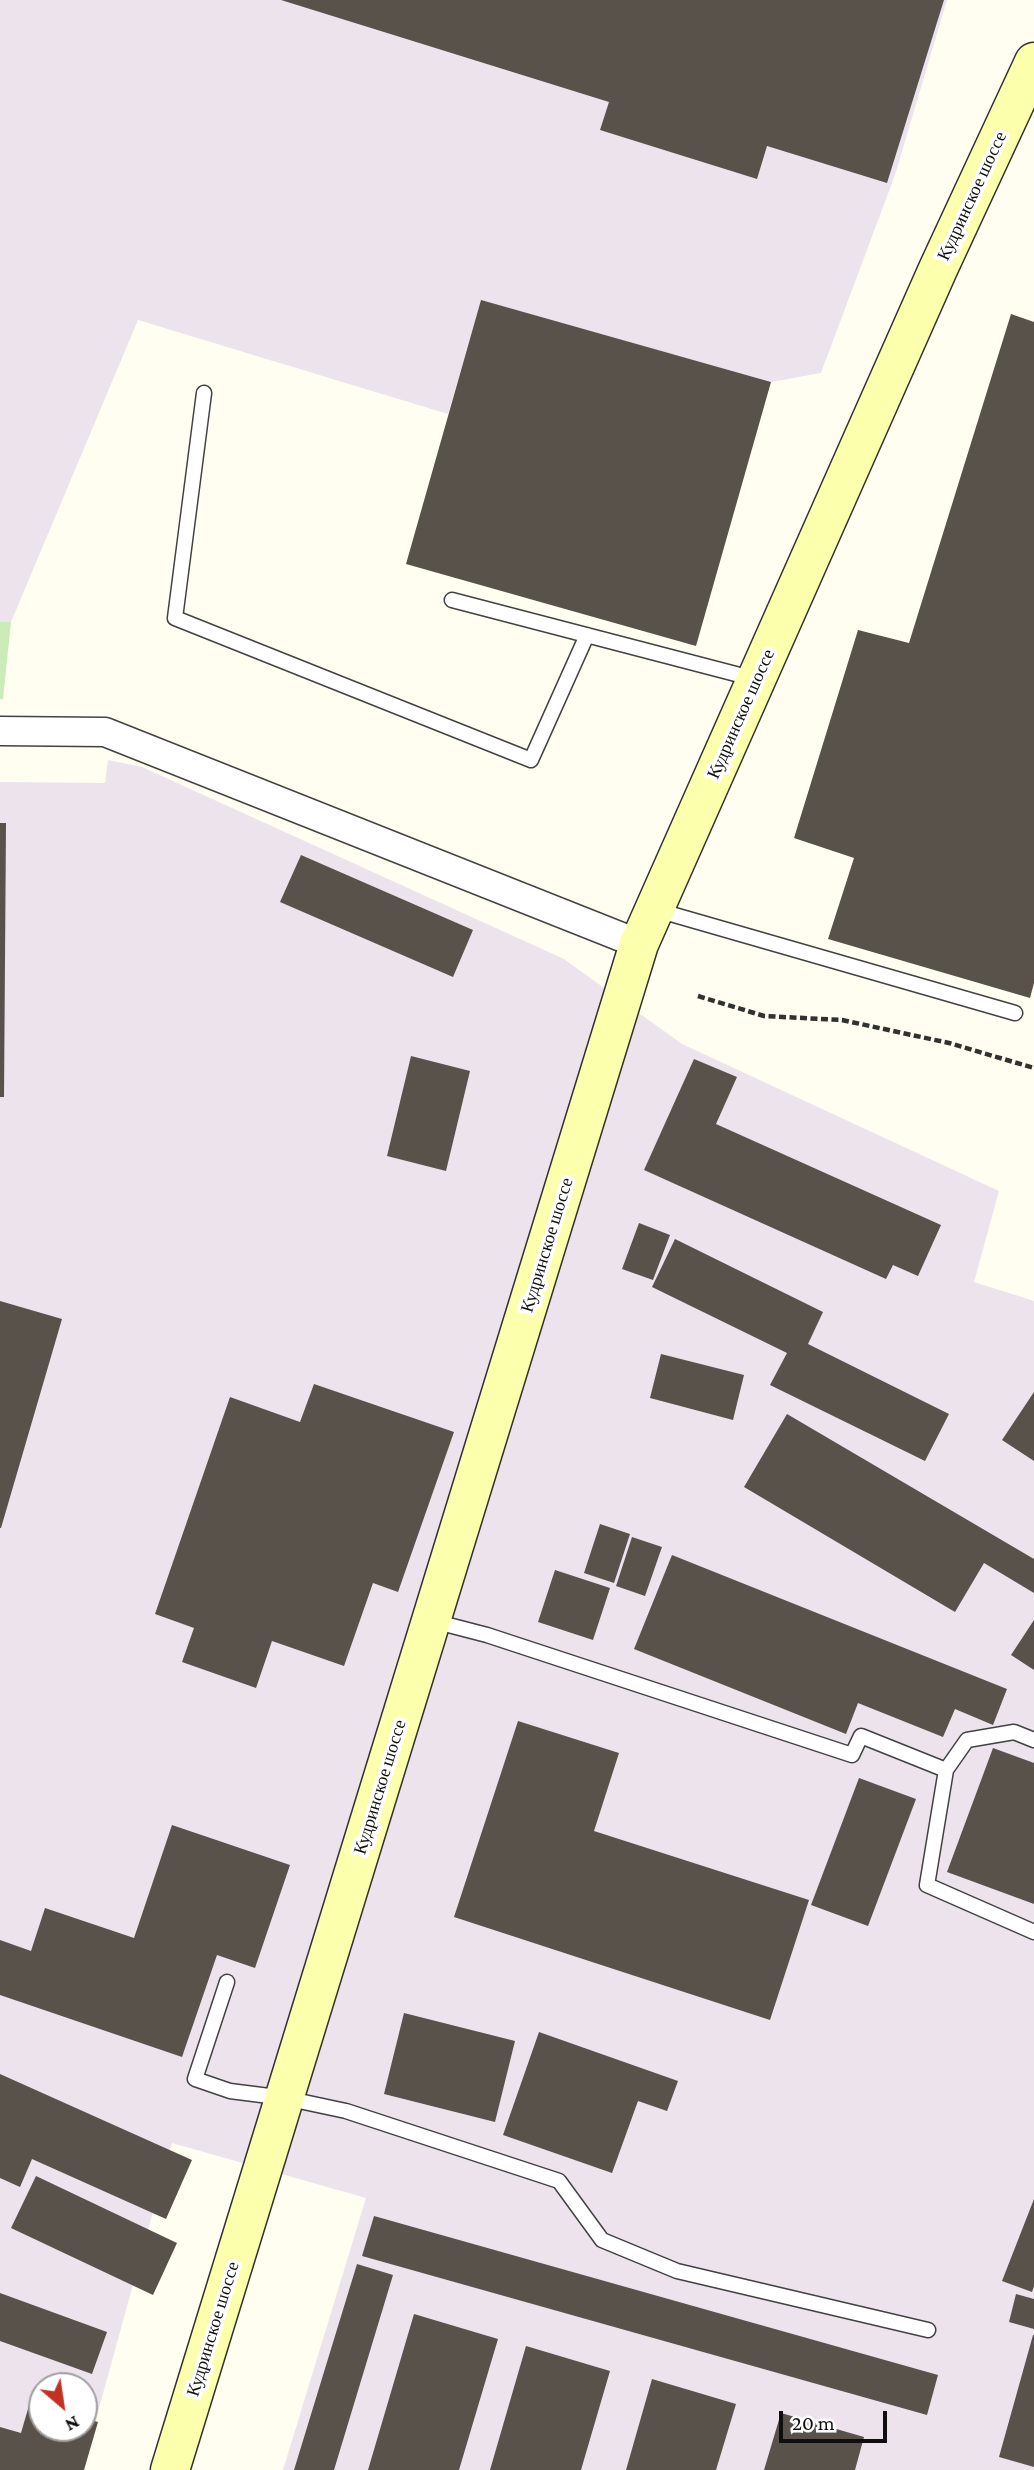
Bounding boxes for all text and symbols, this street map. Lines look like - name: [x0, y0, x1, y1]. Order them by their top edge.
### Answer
- street label: Кудринское шоссе: [933, 128, 1011, 264]
- street label: Кудринское шоссе: [703, 646, 779, 782]
- street label: Кудринское шоссе: [516, 1175, 578, 1315]
- street label: Кудринское шоссе: [349, 1717, 411, 1857]
- street label: Кудринское шоссе: [182, 2259, 244, 2399]
- north arrow: [28, 2372, 98, 2442]
- scale bar: [782, 2396, 890, 2440]
- text: 20 m: [792, 2411, 835, 2435]
- text: N: [62, 2412, 83, 2436]

